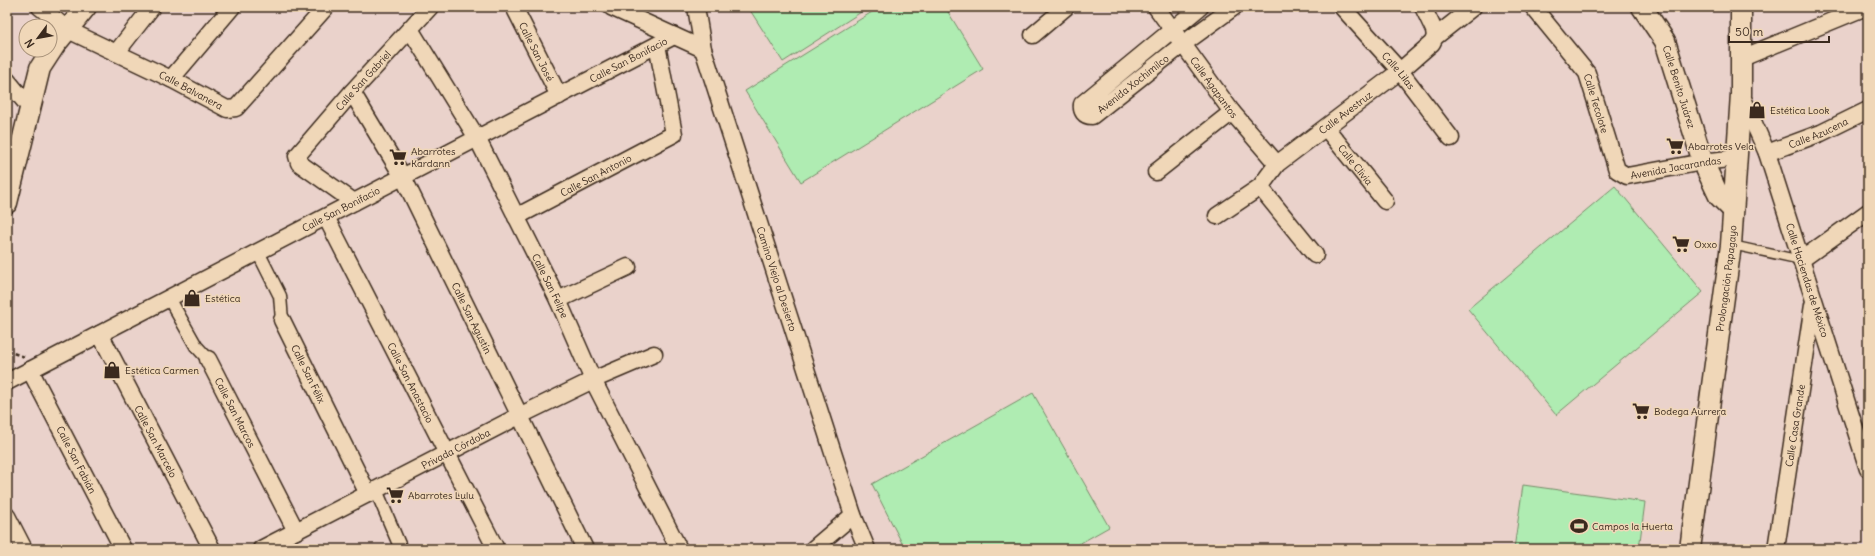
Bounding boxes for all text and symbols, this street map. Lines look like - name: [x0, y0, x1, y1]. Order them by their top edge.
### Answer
- north arrow: [18, 18, 58, 58]
- scale bar: [1729, 18, 1829, 44]
- street label: Calle San José: [516, 20, 557, 83]
- text: 50 m: [1735, 24, 1764, 39]
- street label: Calle San Bonifacio: [587, 34, 670, 85]
- text: N: [22, 36, 37, 50]
- street label: Calle Benito Juárez: [1660, 44, 1699, 130]
- street label: Calle San Gabriel: [333, 48, 393, 113]
- street label: Calle Lilas: [1379, 49, 1418, 92]
- street label: Avenida Xochimilco: [1094, 51, 1171, 116]
- street label: Calle Agapantos: [1187, 54, 1241, 121]
- street label: Calle Balvanera: [157, 68, 225, 112]
- street label: Calle Tecolote: [1581, 72, 1612, 135]
- street label: Calle Avestruz: [1316, 88, 1375, 137]
- shop icon: Estética Look: [1747, 100, 1767, 120]
- place label: Estética Look: [1770, 104, 1829, 117]
- street label: Calle Azucena: [1787, 114, 1850, 151]
- supermarket icon: Abarrotes Vela: [1665, 136, 1685, 156]
- place label: Abarrotes Vela: [1688, 140, 1754, 153]
- street label: Calle Clivia: [1335, 142, 1376, 188]
- place label: Abarrotes Kardann: [411, 145, 456, 170]
- supermarket icon: Abarrotes Kardann: [388, 147, 408, 167]
- street label: Calle San Antonio: [558, 151, 634, 199]
- street label: Avenida Jacarandas: [1629, 153, 1722, 182]
- street label: Calle San Bonifacio: [300, 183, 382, 234]
- street label: Calle Haciendas de México: [1783, 221, 1832, 339]
- street label: Prolongación Papagayo: [1713, 224, 1739, 332]
- street label: Camino Viejo al Desierto: [754, 225, 800, 333]
- supermarket icon: Oxxo: [1671, 234, 1691, 254]
- place label: Oxxo: [1694, 238, 1717, 251]
- street label: Calle San Felipe: [529, 251, 572, 320]
- street label: Calle San Agustín: [449, 280, 495, 356]
- shop icon: Estética: [182, 288, 202, 308]
- place label: Estética: [205, 292, 241, 305]
- street label: Calle San Anastacio: [385, 340, 437, 425]
- street label: Calle San Félix: [289, 342, 329, 405]
- shop icon: Estética Carmen: [102, 360, 122, 380]
- place label: Estética Carmen: [125, 364, 199, 377]
- street label: Calle San Marcos: [212, 375, 259, 450]
- street label: Calle Casa Grande: [1782, 383, 1807, 468]
- supermarket icon: Bodega Aurrera: [1631, 401, 1651, 421]
- street label: Calle San Marcelo: [132, 403, 180, 480]
- place label: Bodega Aurrera: [1654, 405, 1727, 418]
- street label: Calle San Fabián: [54, 424, 100, 496]
- street label: Privada Córdoba: [419, 425, 493, 472]
- supermarket icon: Abarrotes Lulu: [385, 485, 405, 505]
- place label: Abarrotes Lulu: [408, 489, 474, 502]
- sports icon: Campos la Huerta: [1569, 516, 1589, 536]
- place label: Campos la Huerta: [1592, 520, 1673, 533]

